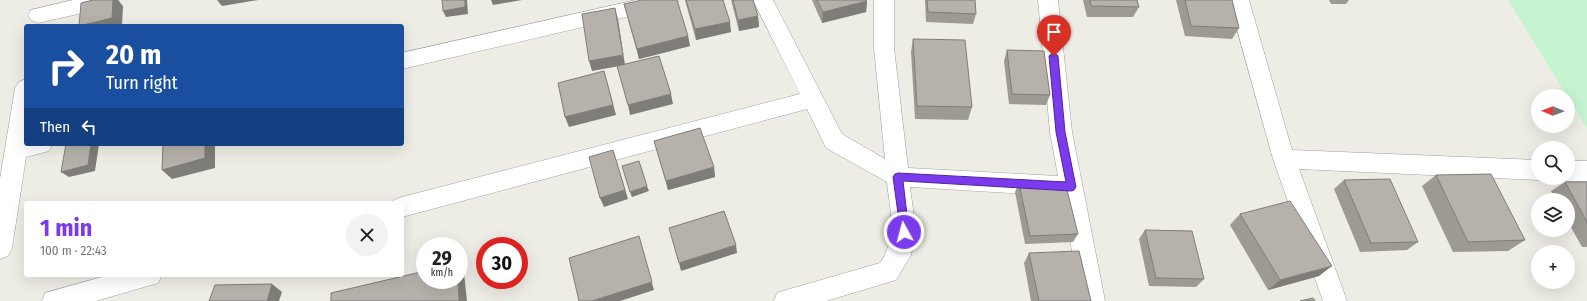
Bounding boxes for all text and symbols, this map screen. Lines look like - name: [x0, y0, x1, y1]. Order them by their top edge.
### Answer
- pin: [1037, 15, 1071, 56]
- icon: arrive: [1043, 21, 1065, 43]
- text: 20 m: [106, 38, 161, 71]
- icon: right: [40, 40, 92, 92]
- text: Turn right: [106, 72, 178, 94]
- north arrow: [1531, 89, 1575, 133]
- map controls: [1531, 89, 1575, 289]
- icon: left: [78, 116, 100, 138]
- text: Then: [40, 118, 70, 136]
- button: search: [1531, 141, 1575, 185]
- button: layers: [1531, 193, 1575, 237]
- position arrow: [883, 211, 925, 253]
- text: 1 min: [40, 214, 92, 242]
- button: close: [346, 214, 388, 256]
- speed limit sign: 30: [476, 237, 528, 289]
- text: 100 m · 22:43: [40, 243, 107, 258]
- button: +: [1531, 245, 1575, 289]
- text: 29: [432, 246, 452, 270]
- text: km/h: [431, 267, 453, 279]

